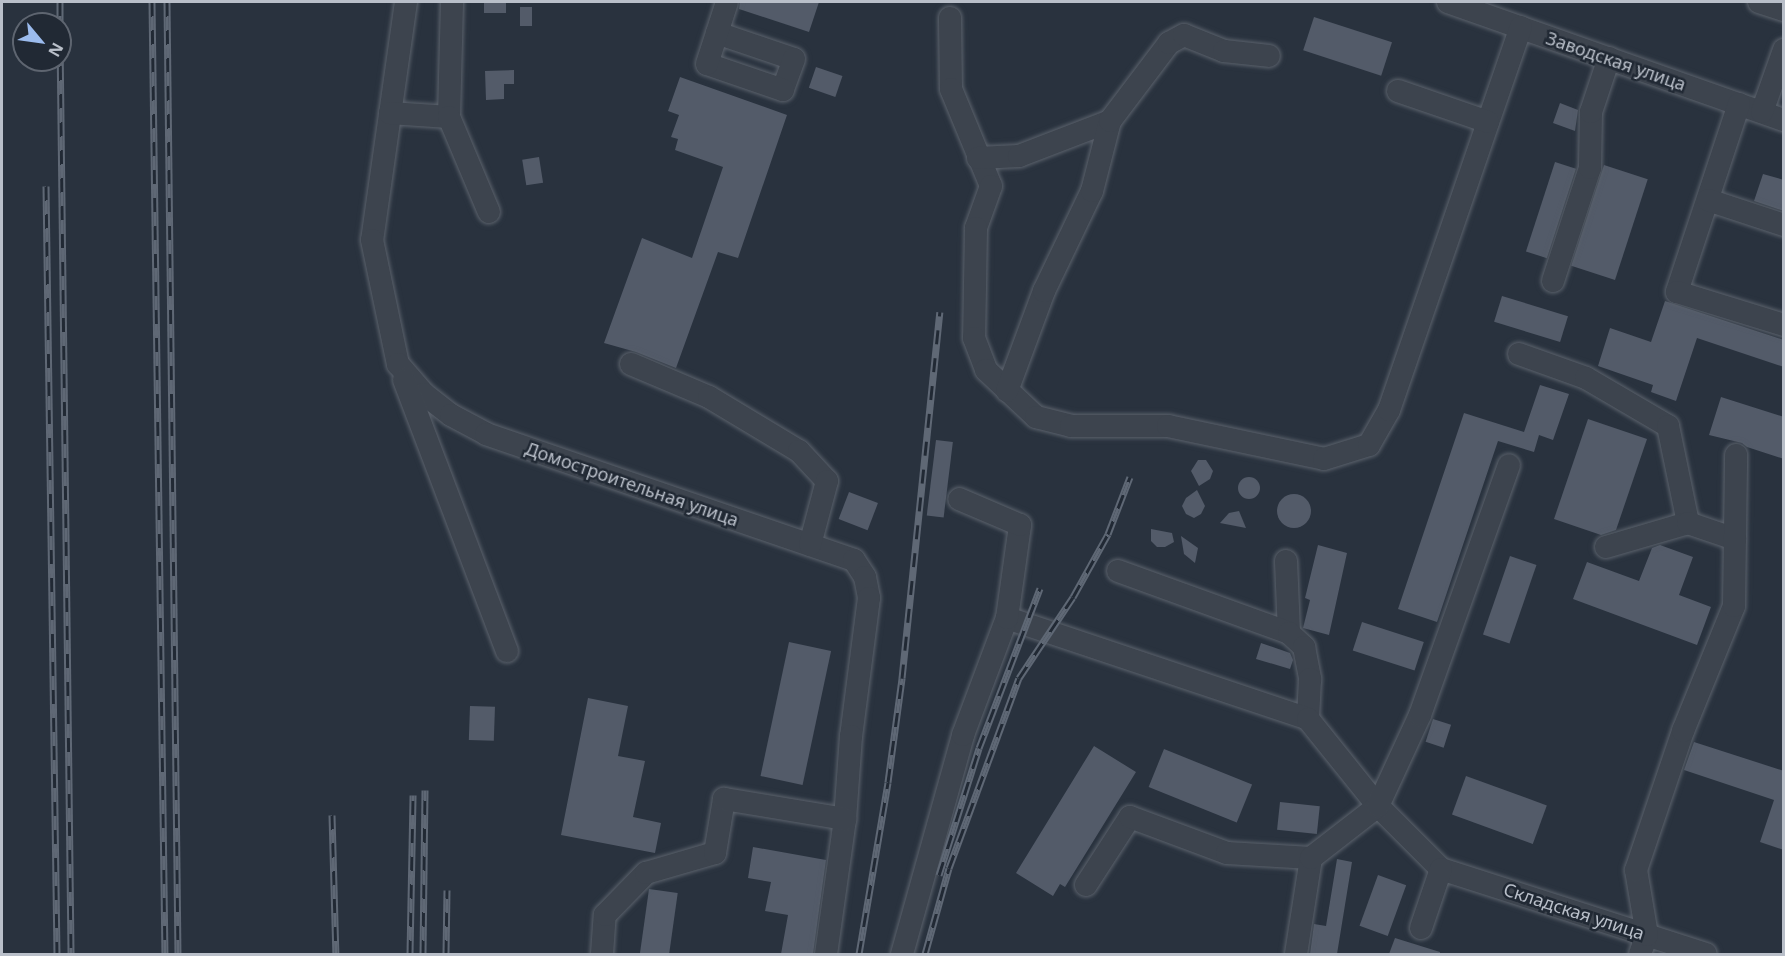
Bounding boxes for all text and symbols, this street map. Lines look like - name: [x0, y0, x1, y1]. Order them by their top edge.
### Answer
- north arrow: [12, 12, 72, 72]
- street label: Заводская улица: [1543, 27, 1689, 95]
- text: N: [43, 39, 69, 61]
- street label: Домостроительная улица: [523, 437, 741, 531]
- street label: Складская улица: [1501, 878, 1647, 944]

